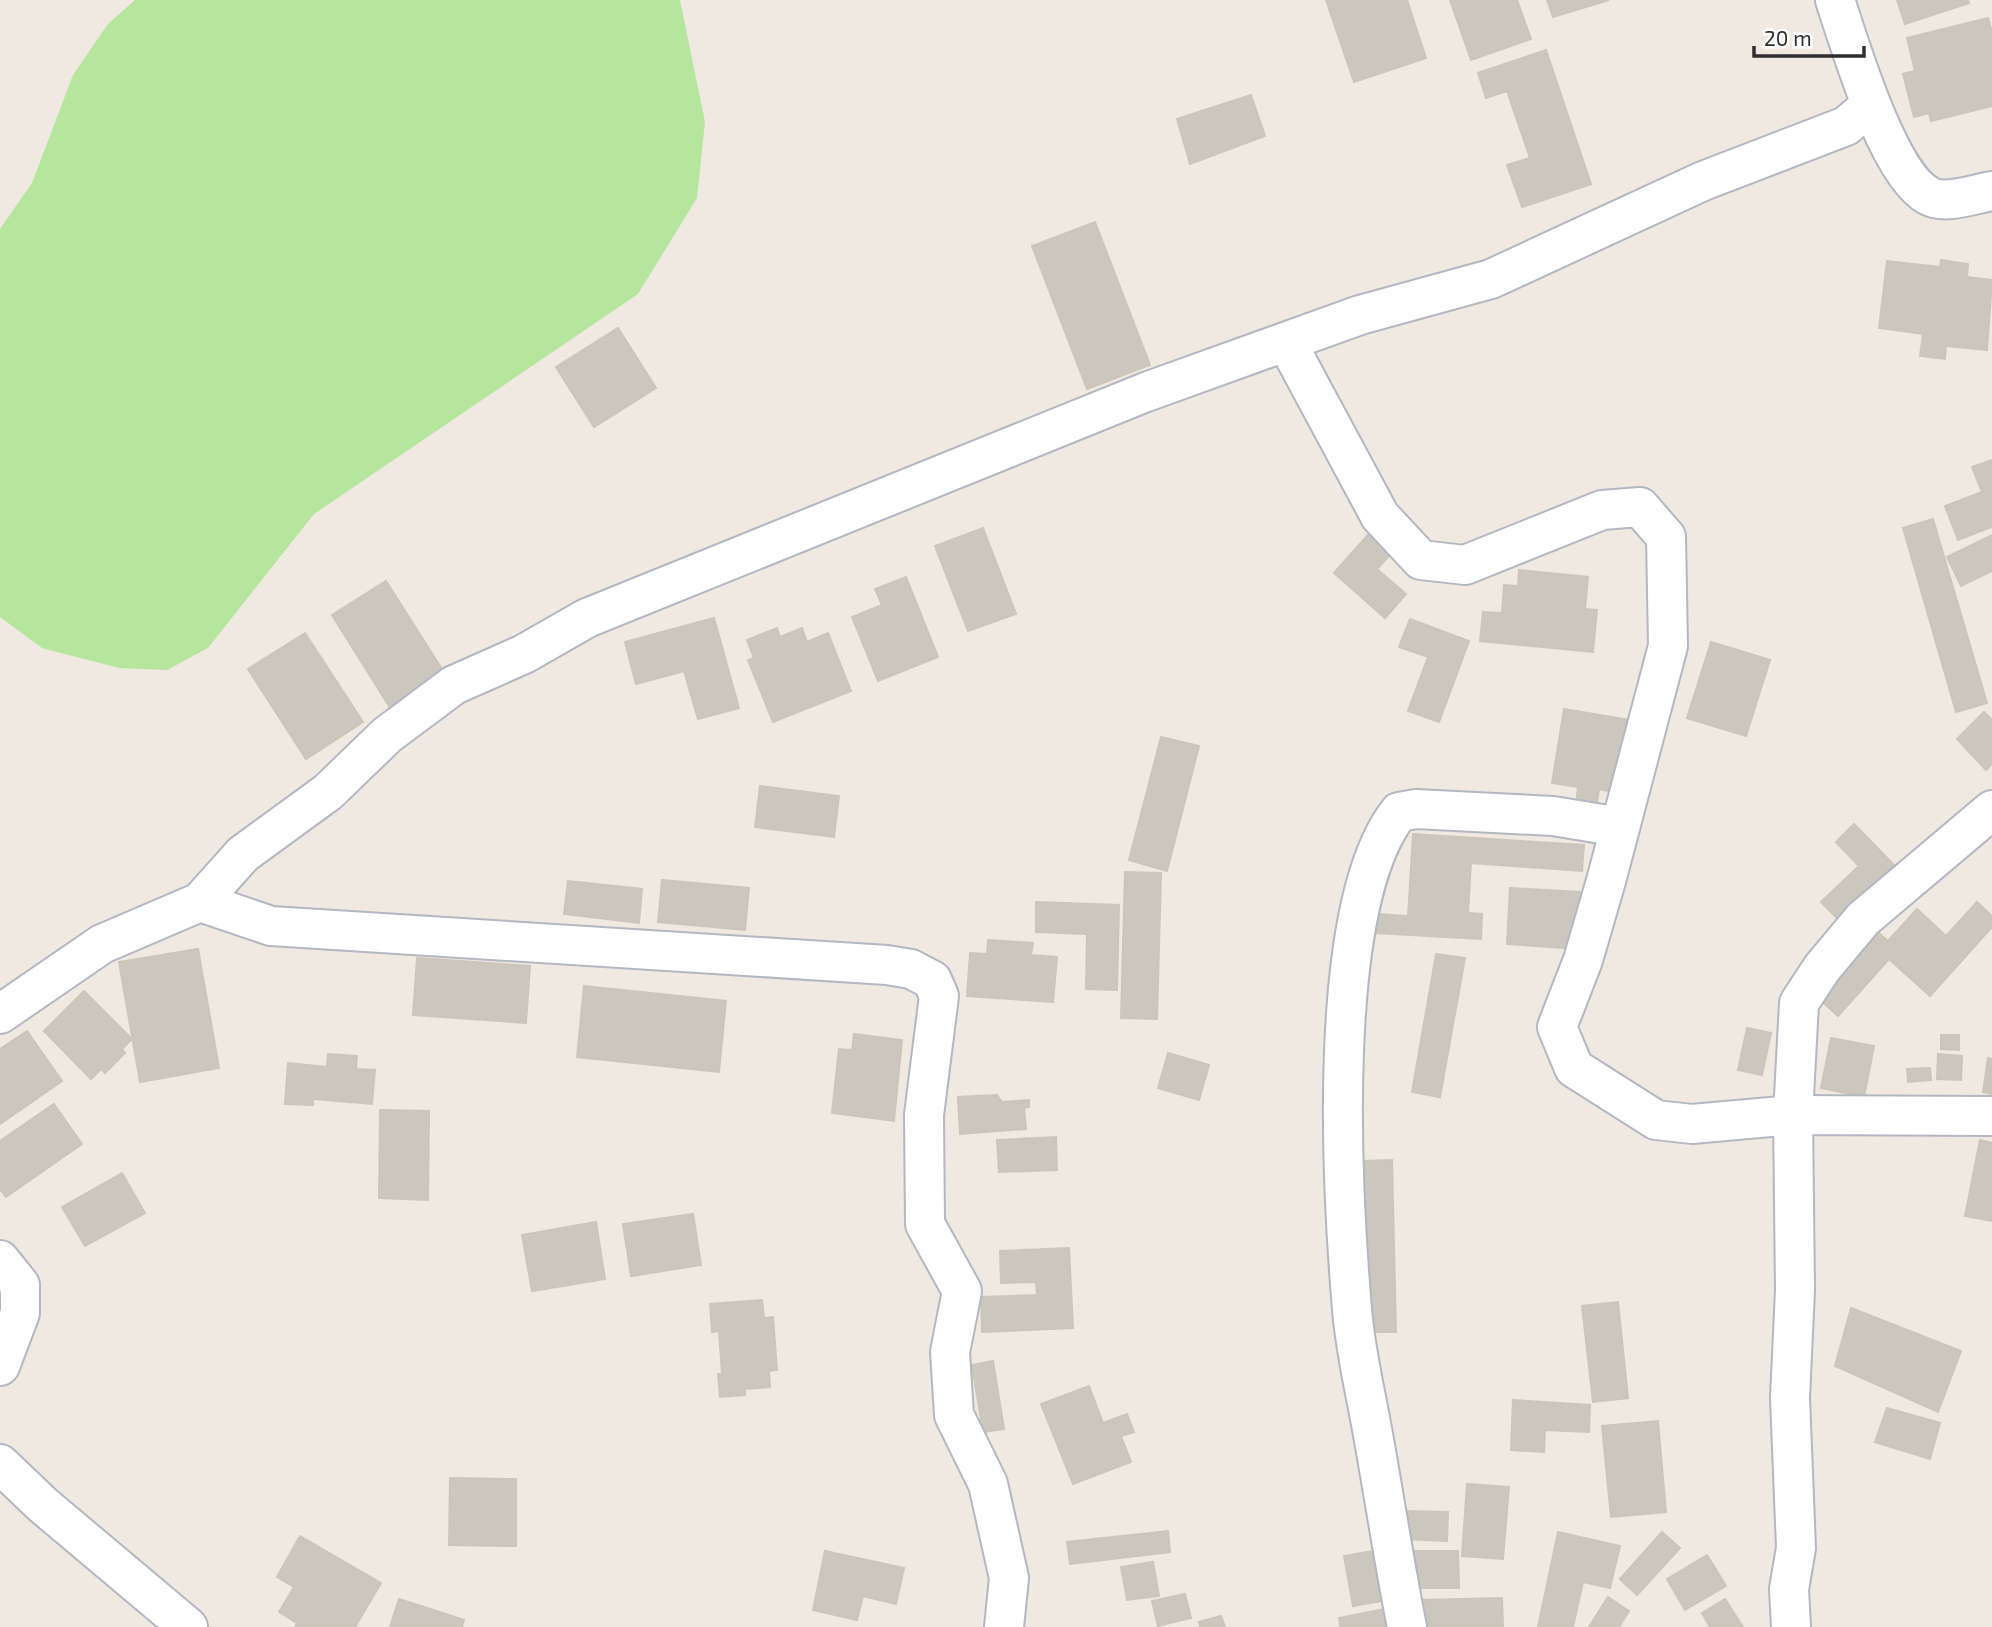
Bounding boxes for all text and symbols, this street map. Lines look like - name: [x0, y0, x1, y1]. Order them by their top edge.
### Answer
- scale bar: [1754, 14, 1864, 58]
- text: 20 m: [1764, 25, 1812, 50]

